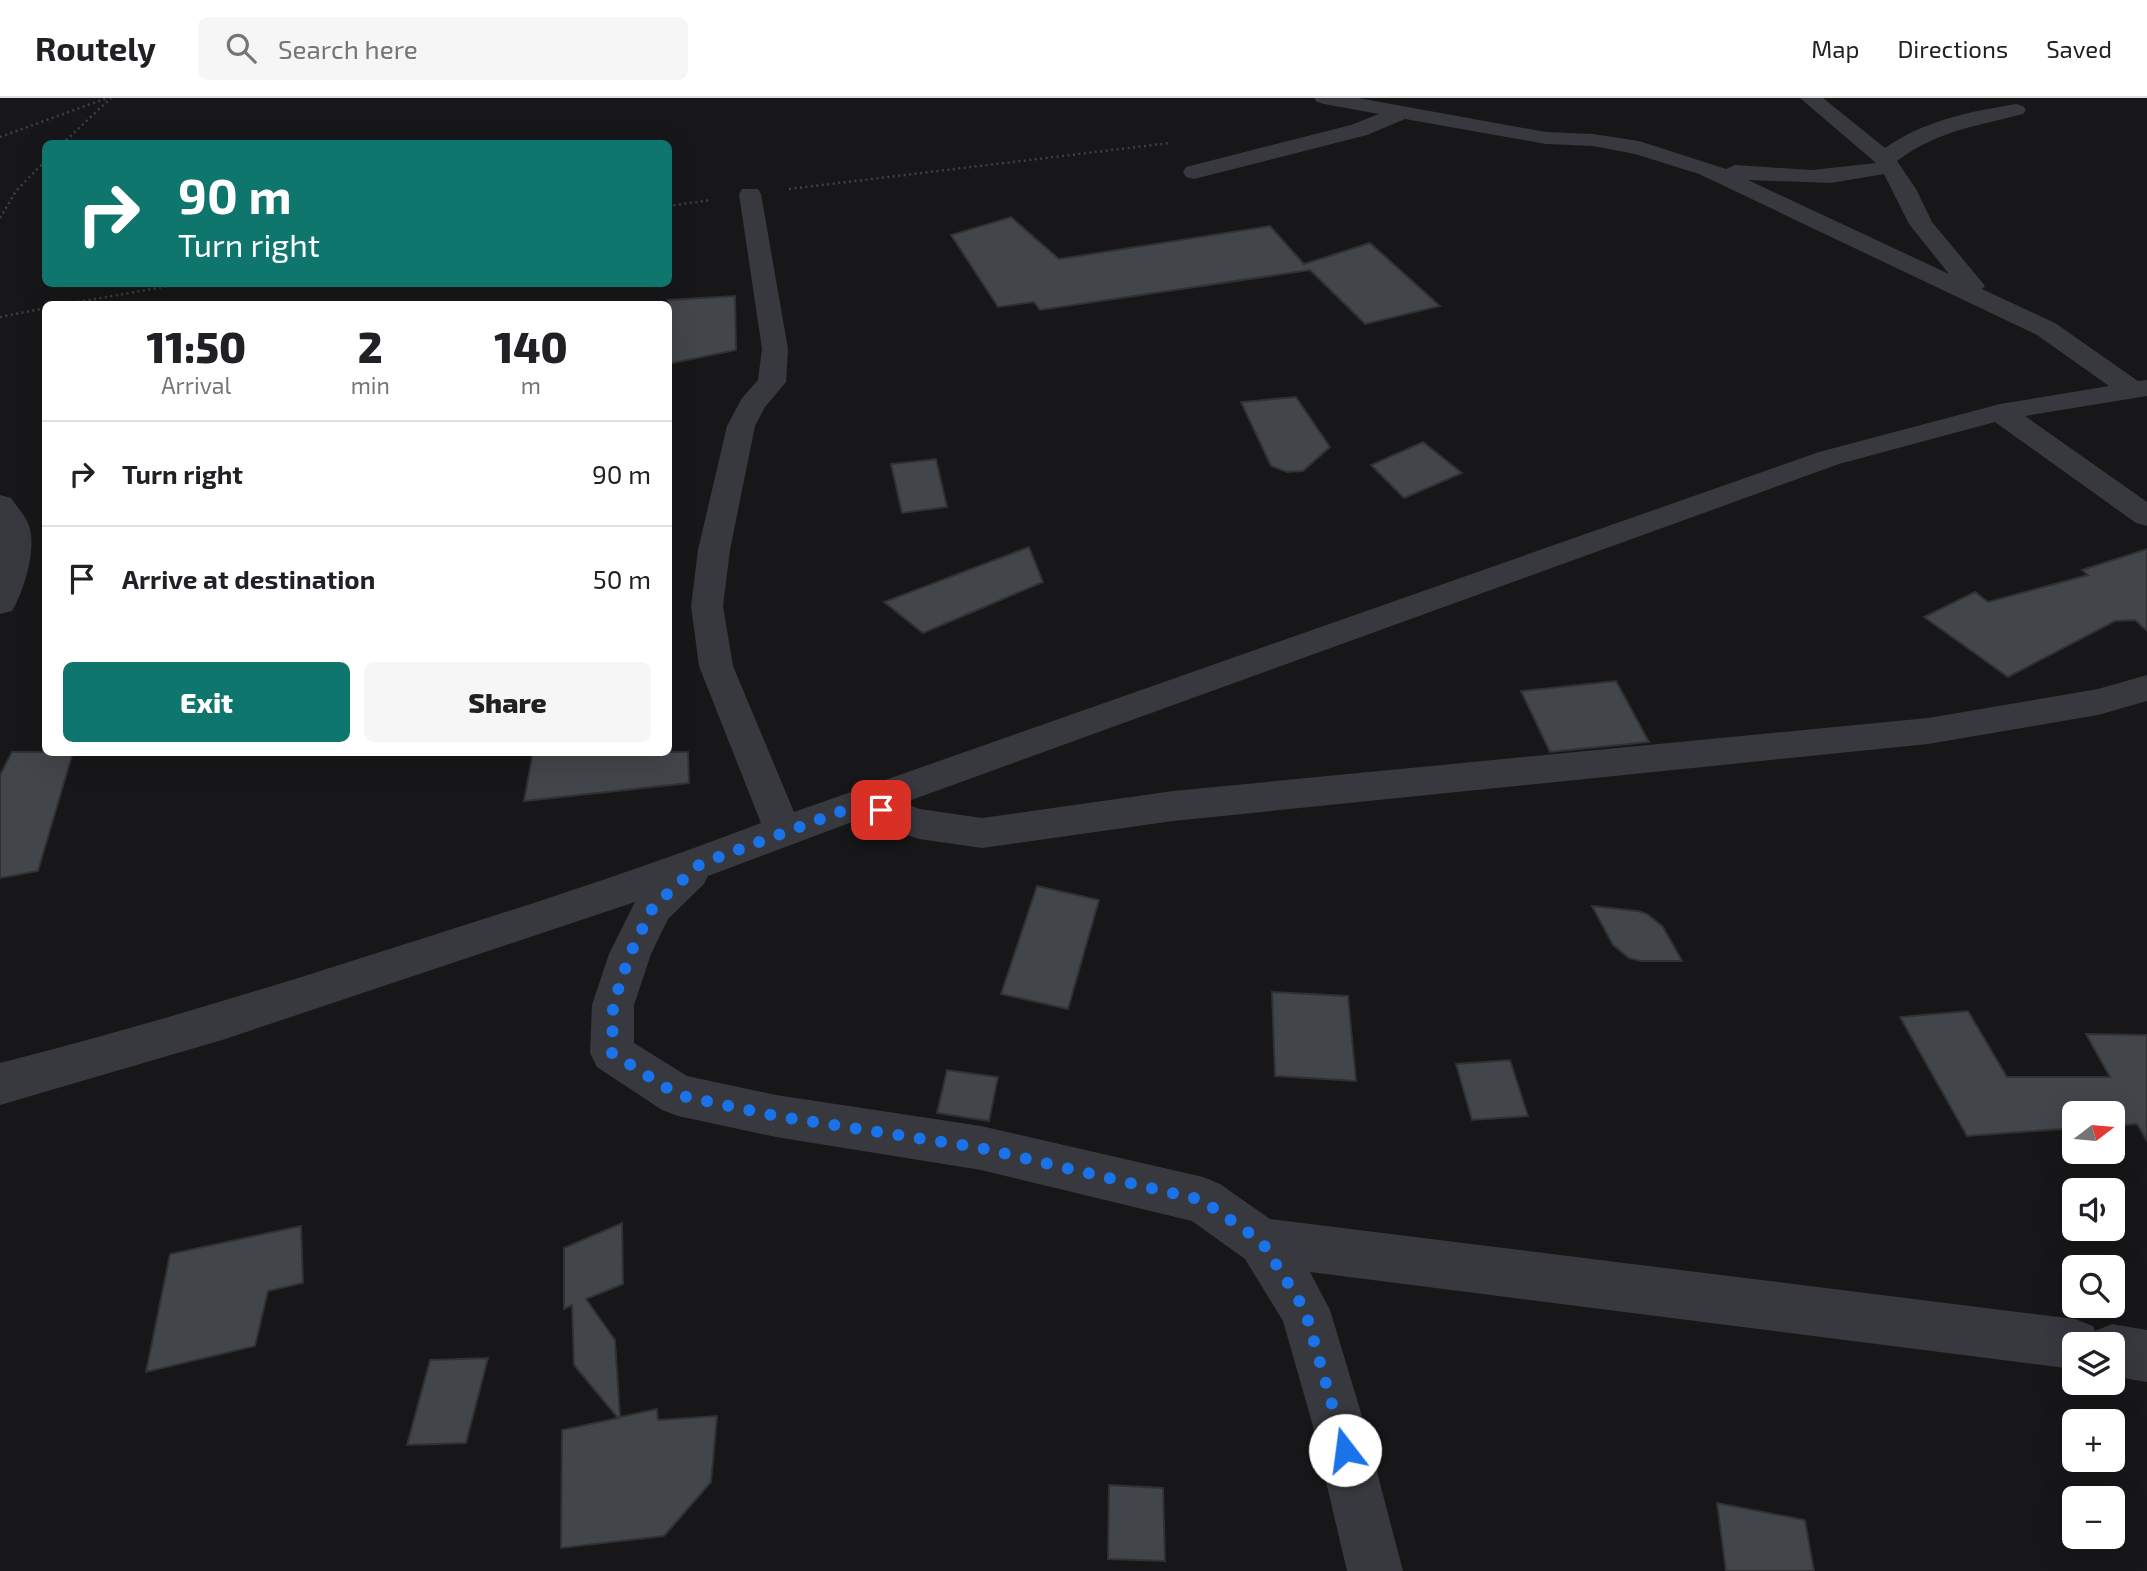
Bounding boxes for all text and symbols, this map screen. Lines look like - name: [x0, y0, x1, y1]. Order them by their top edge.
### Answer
- search box: [198, 17, 688, 80]
- text: Routely: [35, 28, 156, 68]
- icon: search: [222, 29, 260, 67]
- text: Search here: [278, 33, 418, 64]
- text: Map: [1811, 34, 1859, 63]
- text: Directions: [1897, 34, 2008, 63]
- text: Saved: [2046, 34, 2112, 63]
- text: 90 m: [178, 165, 292, 224]
- icon: right: [63, 168, 154, 259]
- text: Turn right: [178, 225, 320, 263]
- text: 11:50: [146, 321, 246, 371]
- text: 2: [358, 321, 383, 371]
- text: 140: [494, 321, 568, 371]
- text: Arrival: [161, 371, 231, 399]
- text: min: [351, 371, 390, 399]
- text: m: [521, 371, 541, 399]
- icon: right: [63, 455, 101, 493]
- text: Turn right: [122, 458, 243, 489]
- text: 90 m: [592, 458, 651, 489]
- icon: arrive: [63, 560, 101, 598]
- text: Arrive at destination: [122, 563, 375, 594]
- text: 50 m: [593, 563, 651, 594]
- button: Exit: [63, 662, 350, 742]
- button: Share: [364, 662, 651, 742]
- pin: [851, 780, 911, 840]
- icon: arrive: [862, 791, 900, 829]
- north arrow: [2062, 1101, 2124, 1164]
- map controls: [2062, 1101, 2125, 1549]
- button: sound: [2062, 1178, 2125, 1241]
- button: search: [2062, 1255, 2125, 1318]
- button: layers: [2062, 1332, 2125, 1395]
- button: +: [2062, 1409, 2125, 1472]
- position arrow: [1308, 1413, 1382, 1487]
- button: −: [2062, 1486, 2125, 1549]

